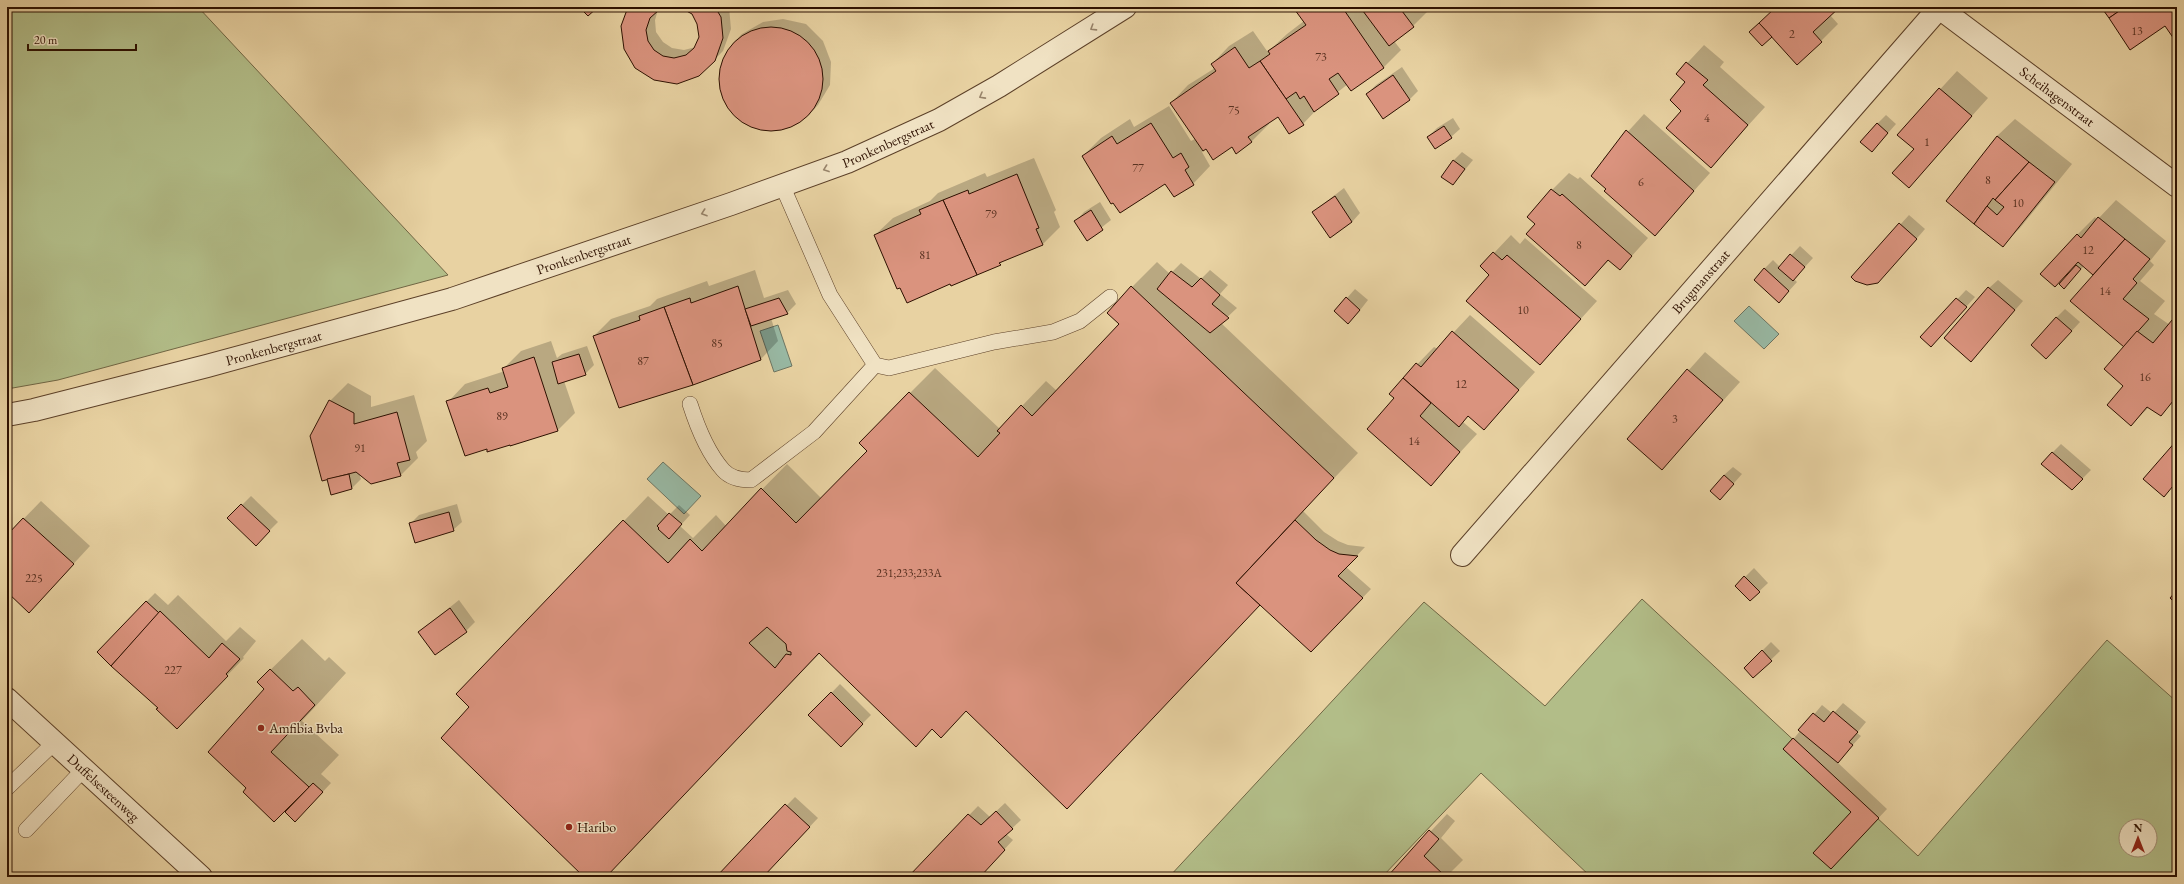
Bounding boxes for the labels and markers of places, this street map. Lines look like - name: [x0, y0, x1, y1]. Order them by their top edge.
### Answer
- place label: Amfibia Bvba: [268, 719, 343, 737]
- marker: Amfibia Bvba: [256, 723, 266, 733]
- place label: Haribo: [577, 818, 616, 836]
- marker: Haribo: [564, 822, 574, 832]

